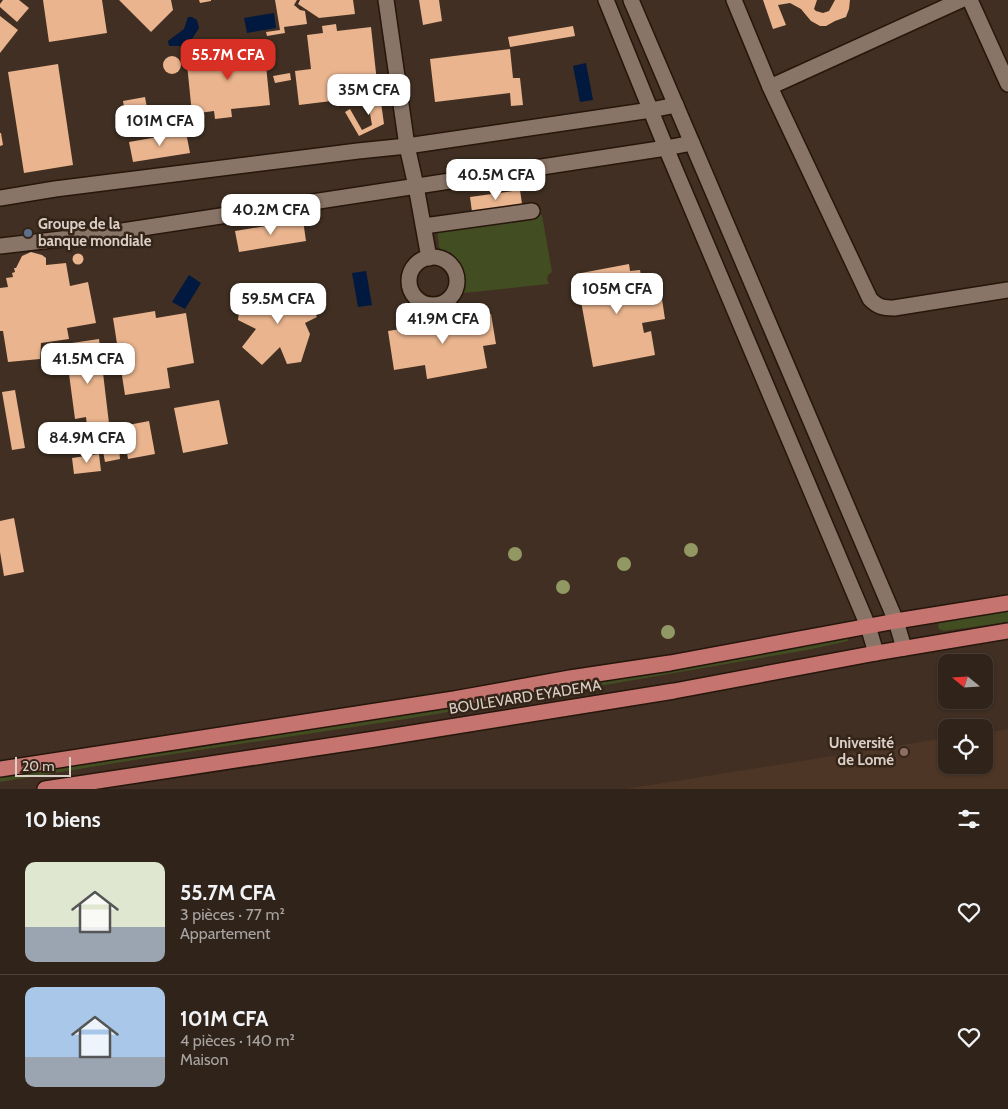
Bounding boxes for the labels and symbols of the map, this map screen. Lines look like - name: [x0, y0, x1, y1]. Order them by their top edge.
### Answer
- pin: 55.7M CFA: [171, 38, 285, 81]
- pin: 35M CFA: [323, 74, 415, 116]
- pin: 101M CFA: [108, 104, 212, 147]
- pin: 40.5M CFA: [439, 158, 553, 201]
- pin: 40.2M CFA: [214, 194, 328, 236]
- place label: Groupe de la banque mondiale: [38, 215, 152, 250]
- marker: Groupe de la banque mondiale: [22, 227, 34, 239]
- pin: 105M CFA: [565, 272, 669, 315]
- pin: 59.5M CFA: [221, 282, 335, 325]
- pin: 41.9M CFA: [386, 302, 500, 345]
- pin: 41.5M CFA: [31, 342, 145, 385]
- pin: 84.9M CFA: [30, 422, 144, 464]
- north arrow: [938, 654, 992, 709]
- street label: BOULEVARD EYADEMA: [448, 676, 603, 718]
- place label: Université de Lomé: [829, 734, 894, 769]
- marker: Université de Lomé: [898, 746, 910, 758]
- scale bar: [15, 754, 71, 777]

